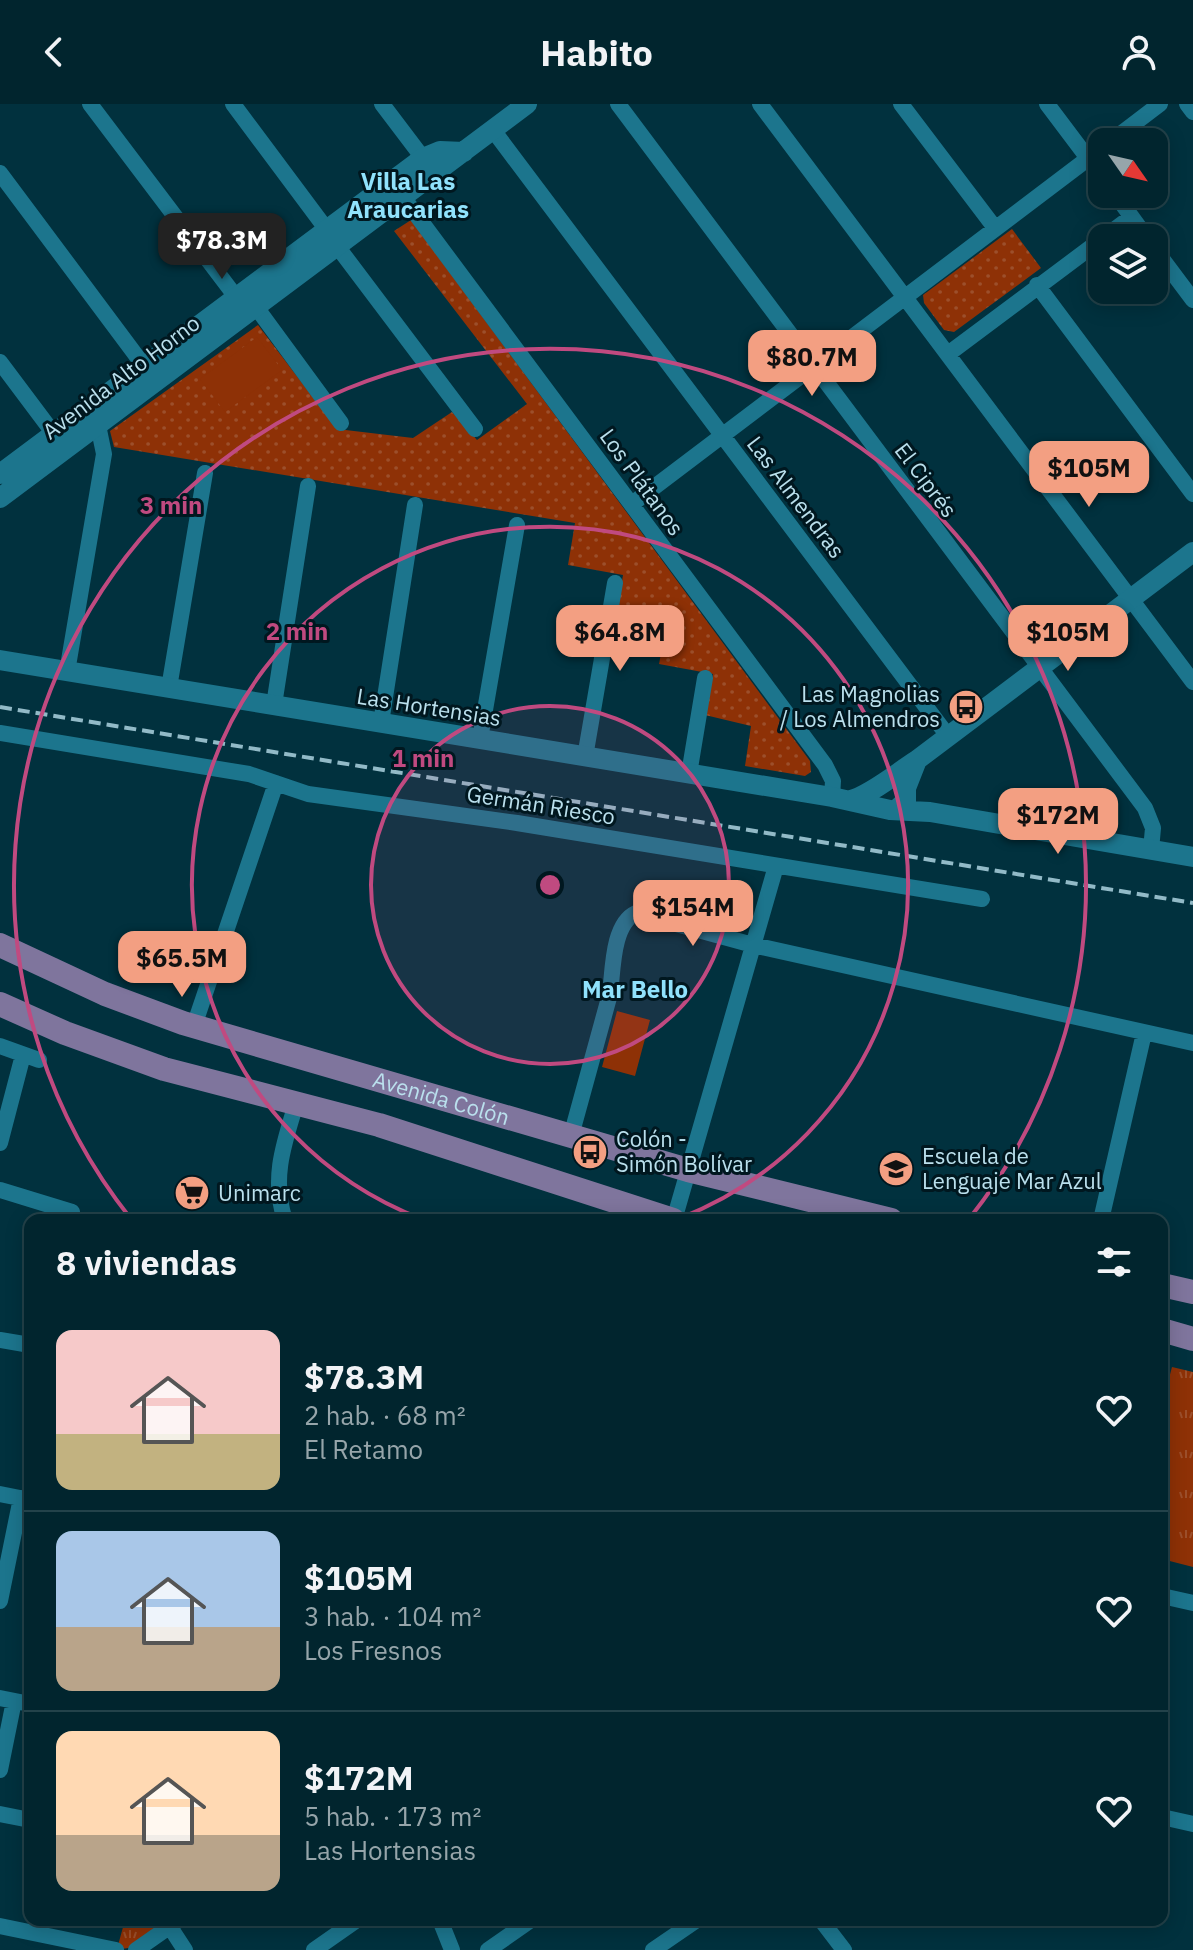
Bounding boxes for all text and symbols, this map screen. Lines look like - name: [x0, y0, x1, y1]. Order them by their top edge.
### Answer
- text: Habito: [540, 29, 653, 76]
- icon: back: [32, 30, 76, 74]
- icon: person: [1117, 30, 1161, 74]
- north arrow: [1088, 128, 1168, 208]
- map controls: [1088, 128, 1168, 304]
- district label: Villa Las Araucarias: [347, 165, 469, 225]
- pin: $78.3M: [157, 213, 287, 281]
- text: $78.3M: [176, 222, 268, 256]
- button: layers: [1088, 224, 1168, 304]
- street label: Avenida Alto Horno: [36, 308, 205, 445]
- pin: $80.7M: [747, 330, 877, 398]
- text: $80.7M: [766, 339, 858, 373]
- street label: Los Plátanos: [594, 423, 691, 541]
- street label: Las Almendras: [741, 430, 852, 564]
- street label: El Ciprés: [889, 436, 964, 523]
- pin: $105M: [1033, 441, 1145, 509]
- text: $105M: [1047, 450, 1131, 484]
- text: 3 min: [140, 489, 202, 521]
- pin: $64.8M: [555, 605, 685, 673]
- pin: $105M: [1012, 605, 1124, 673]
- text: $64.8M: [574, 614, 666, 648]
- text: $105M: [1026, 614, 1110, 648]
- text: 2 min: [266, 615, 328, 647]
- place label: Las Magnolias / Los Almendros: [780, 679, 940, 733]
- street label: Las Hortensias: [355, 681, 503, 732]
- bus stop icon: Las Magnolias / Los Almendros: [947, 688, 985, 726]
- text: 1 min: [392, 742, 454, 774]
- street label: Germán Riesco: [465, 778, 617, 831]
- pin: $172M: [1002, 788, 1114, 856]
- text: $172M: [1016, 797, 1100, 831]
- centre of rings: [536, 871, 564, 899]
- pin: $154M: [637, 880, 749, 948]
- text: $154M: [651, 889, 735, 923]
- pin: $65.5M: [117, 931, 247, 999]
- text: $65.5M: [136, 940, 228, 974]
- district label: Mar Bello: [582, 973, 688, 1005]
- street label: Avenida Colón: [370, 1064, 513, 1131]
- place label: Colón - Simón Bolívar: [616, 1124, 752, 1178]
- bus stop icon: Colón - Simón Bolívar: [571, 1133, 609, 1171]
- place label: Escuela de Lenguaje Mar Azul: [922, 1141, 1102, 1195]
- school or university icon: Escuela de Lenguaje Mar Azul: [877, 1150, 915, 1188]
- supermarket icon: Unimarc: [173, 1174, 211, 1212]
- place label: Unimarc: [218, 1178, 301, 1207]
- text: 8 viviendas: [56, 1240, 237, 1284]
- icon: filters: [1092, 1240, 1136, 1284]
- text: $78.3M: [304, 1354, 424, 1398]
- icon: home: [120, 1362, 216, 1458]
- icon: heart: [1092, 1388, 1136, 1432]
- text: 2 hab. · 68 m²: [304, 1398, 466, 1432]
- text: El Retamo: [304, 1432, 423, 1466]
- text: $105M: [304, 1555, 413, 1599]
- icon: home: [120, 1563, 216, 1659]
- icon: heart: [1092, 1589, 1136, 1633]
- text: 3 hab. · 104 m²: [304, 1599, 481, 1633]
- text: Los Fresnos: [304, 1633, 442, 1667]
- text: $172M: [304, 1755, 413, 1799]
- icon: home: [120, 1763, 216, 1859]
- icon: heart: [1092, 1789, 1136, 1833]
- text: 5 hab. · 173 m²: [304, 1799, 481, 1833]
- text: Las Hortensias: [304, 1833, 476, 1867]

